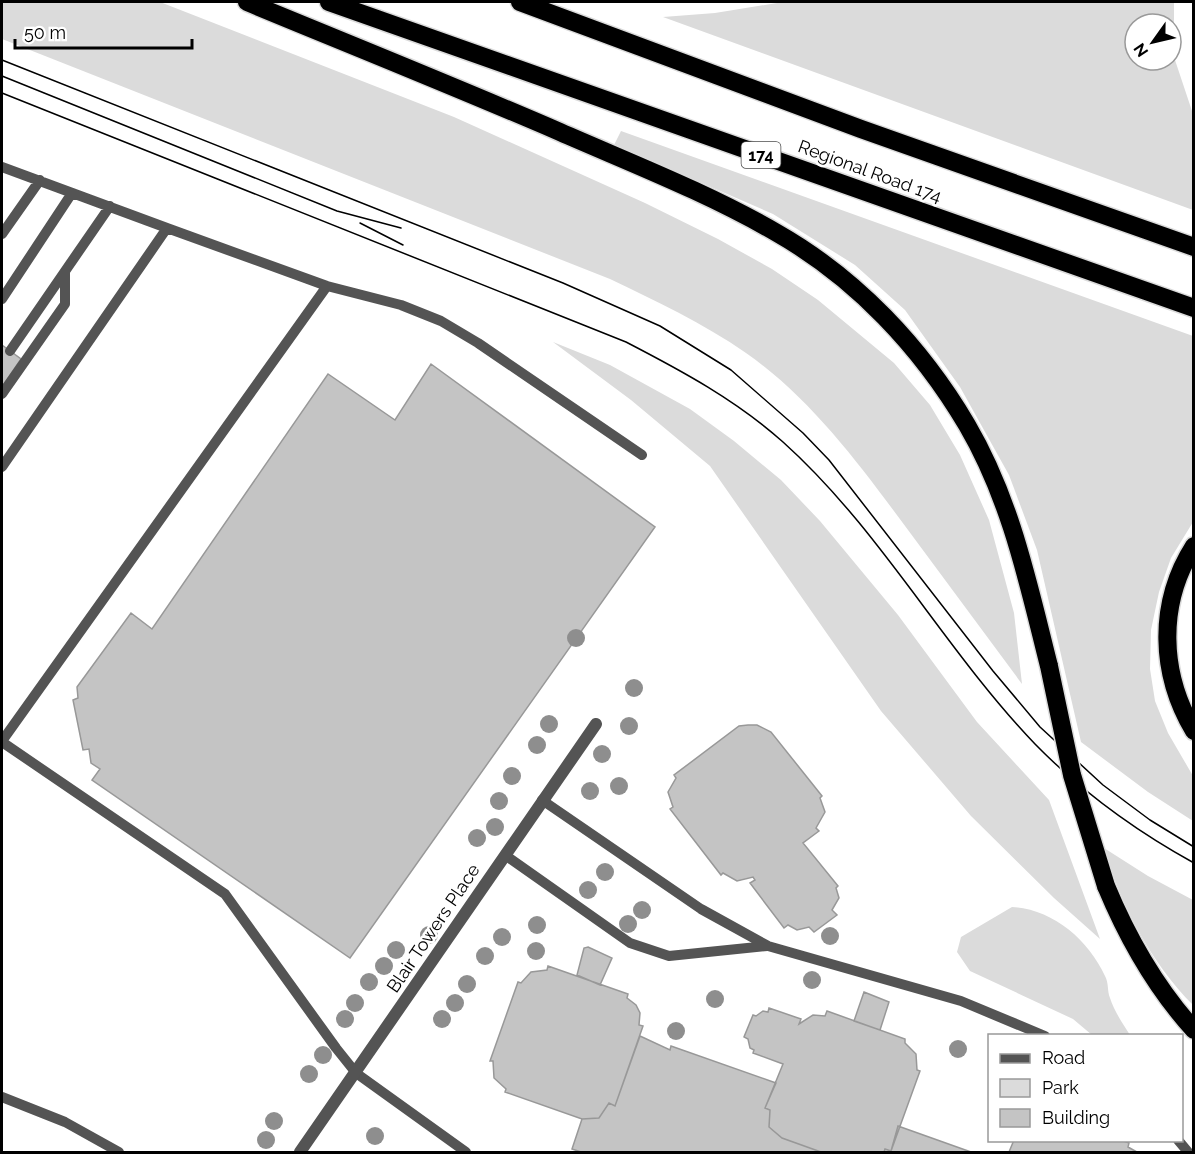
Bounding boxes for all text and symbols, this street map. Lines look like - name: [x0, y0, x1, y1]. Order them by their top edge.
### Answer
- scale bar: [15, 12, 192, 50]
- north arrow: [1123, 12, 1183, 72]
- text: 50 m: [24, 22, 66, 43]
- text: N: [1130, 40, 1152, 60]
- street label: Regional Road 174: [795, 135, 945, 207]
- road number: 174: [742, 142, 780, 168]
- street label: Blair Towers Place: [382, 859, 484, 996]
- legend: [988, 1034, 1183, 1142]
- text: Road: [1042, 1047, 1085, 1068]
- text: Park: [1042, 1077, 1079, 1098]
- text: Building: [1042, 1107, 1110, 1128]

